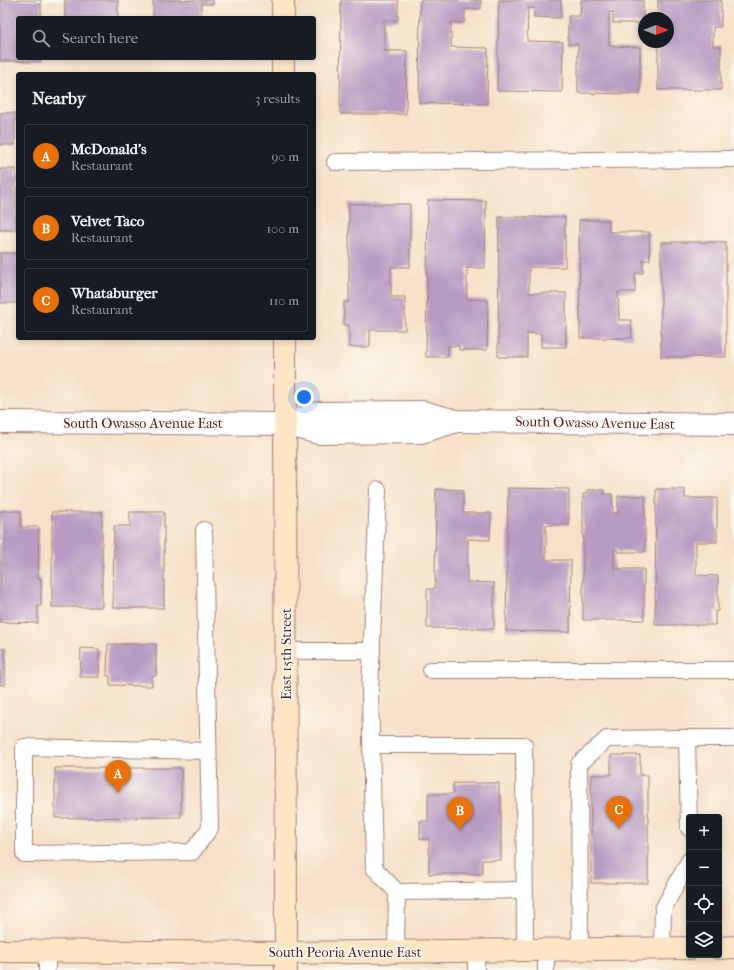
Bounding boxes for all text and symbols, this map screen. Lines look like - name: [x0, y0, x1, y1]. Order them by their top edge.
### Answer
- north arrow: [638, 12, 674, 48]
- search box: [16, 16, 316, 60]
- icon: search: [30, 27, 52, 49]
- text: Search here: [62, 29, 138, 47]
- text: Nearby: [32, 88, 86, 108]
- text: 3 results: [255, 91, 300, 106]
- text: McDonald's: [71, 140, 147, 158]
- text: A: [42, 149, 50, 164]
- text: 90 m: [271, 149, 299, 164]
- text: Restaurant: [71, 158, 133, 173]
- text: Velvet Taco: [71, 212, 144, 230]
- text: B: [42, 221, 50, 236]
- text: 100 m: [266, 221, 299, 236]
- text: Restaurant: [71, 230, 133, 245]
- text: Whataburger: [71, 284, 158, 302]
- text: C: [42, 293, 50, 308]
- text: 110 m: [269, 293, 299, 308]
- text: Restaurant: [71, 302, 133, 317]
- your location: [294, 387, 314, 407]
- street label: South Owasso Avenue East: [515, 413, 675, 433]
- street label: South Owasso Avenue East: [63, 415, 223, 432]
- street label: East 15th Street: [278, 608, 295, 700]
- pin: A: [105, 760, 131, 793]
- pin: C: [606, 796, 632, 829]
- pin: B: [447, 797, 473, 830]
- map controls: [686, 814, 722, 958]
- button: +: [686, 814, 722, 850]
- button: −: [686, 850, 722, 886]
- button: locate: [686, 886, 722, 922]
- button: layers: [686, 922, 722, 958]
- street label: South Peoria Avenue East: [269, 944, 421, 961]

